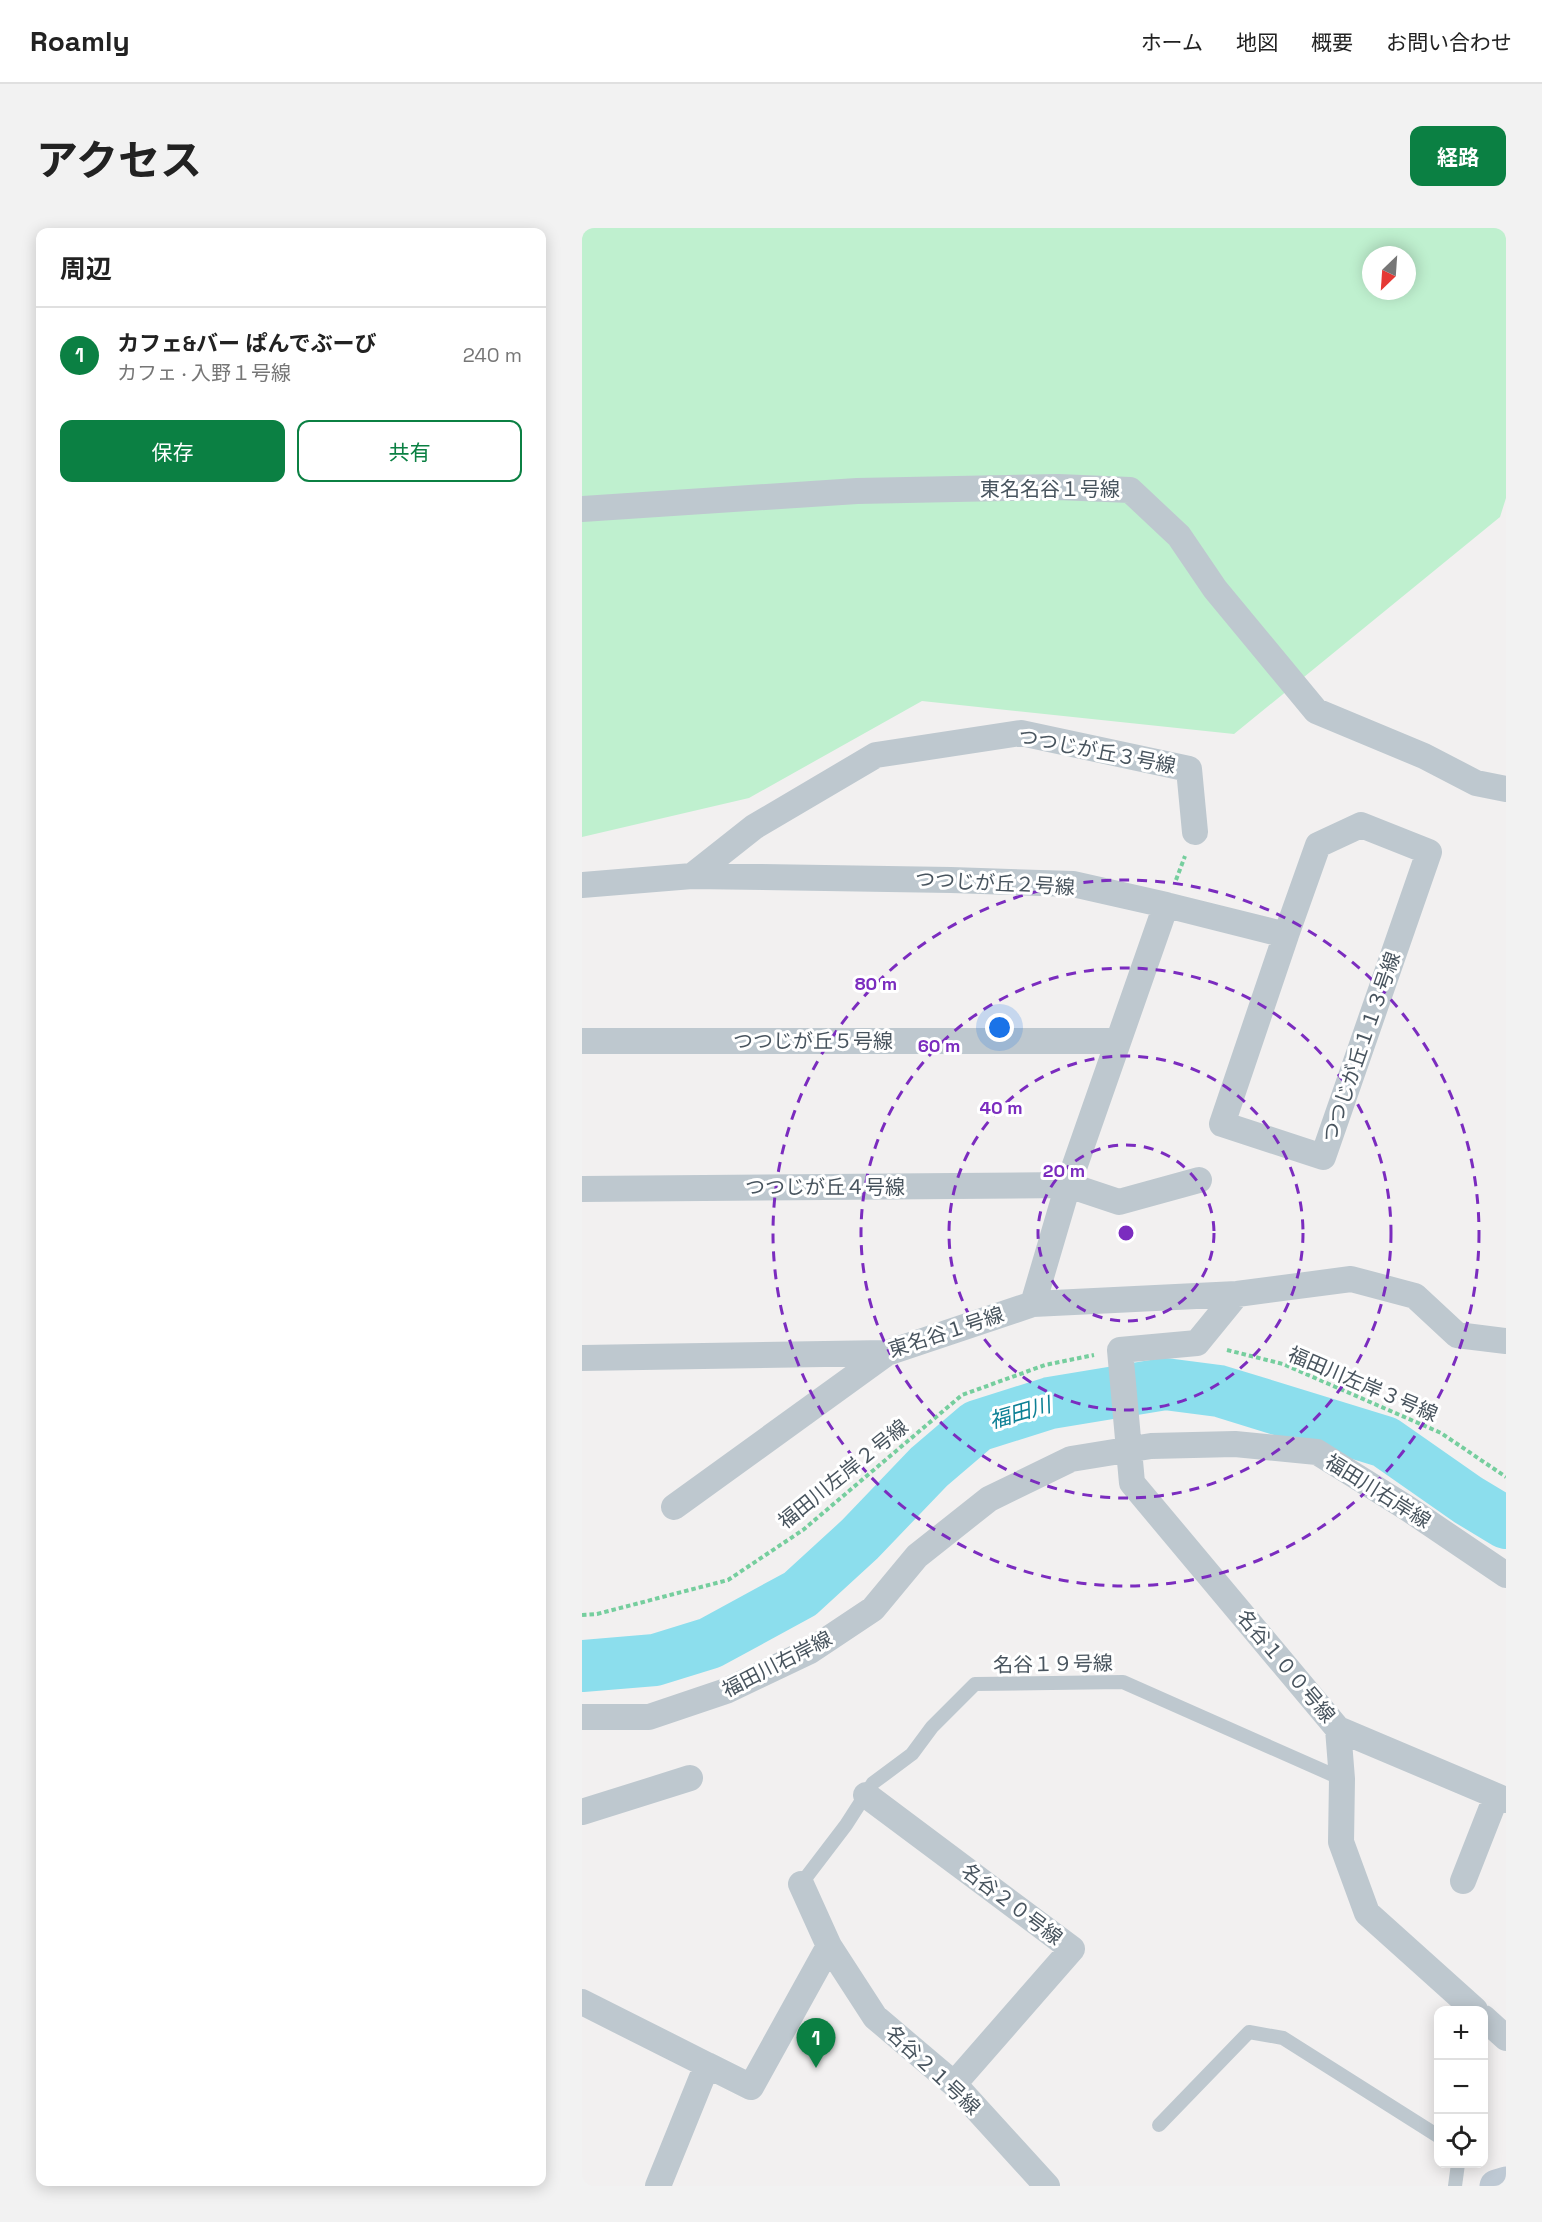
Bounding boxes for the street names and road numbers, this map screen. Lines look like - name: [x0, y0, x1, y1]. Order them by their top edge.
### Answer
- street label: 東名名谷１号線: [980, 476, 1120, 502]
- street label: つつじが丘３号線: [1016, 723, 1178, 779]
- street label: つつじが丘２号線: [914, 866, 1076, 900]
- street label: つつじが丘１１３号線: [1316, 948, 1406, 1146]
- street label: つつじが丘５号線: [733, 1028, 893, 1054]
- street label: つつじが丘４号線: [745, 1174, 905, 1200]
- street label: 東名谷１号線: [885, 1301, 1007, 1363]
- street label: 福田川左岸３号線: [1284, 1341, 1442, 1427]
- street label: 福田川左岸２号線: [773, 1414, 913, 1534]
- street label: 福田川右岸線: [1320, 1448, 1436, 1534]
- street label: 名谷１００号線: [1231, 1604, 1341, 1728]
- street label: 福田川右岸線: [718, 1625, 836, 1703]
- street label: 名谷１９号線: [993, 1650, 1113, 1678]
- street label: 名谷２０号線: [956, 1858, 1068, 1950]
- street label: 名谷２１号線: [880, 2020, 986, 2120]

